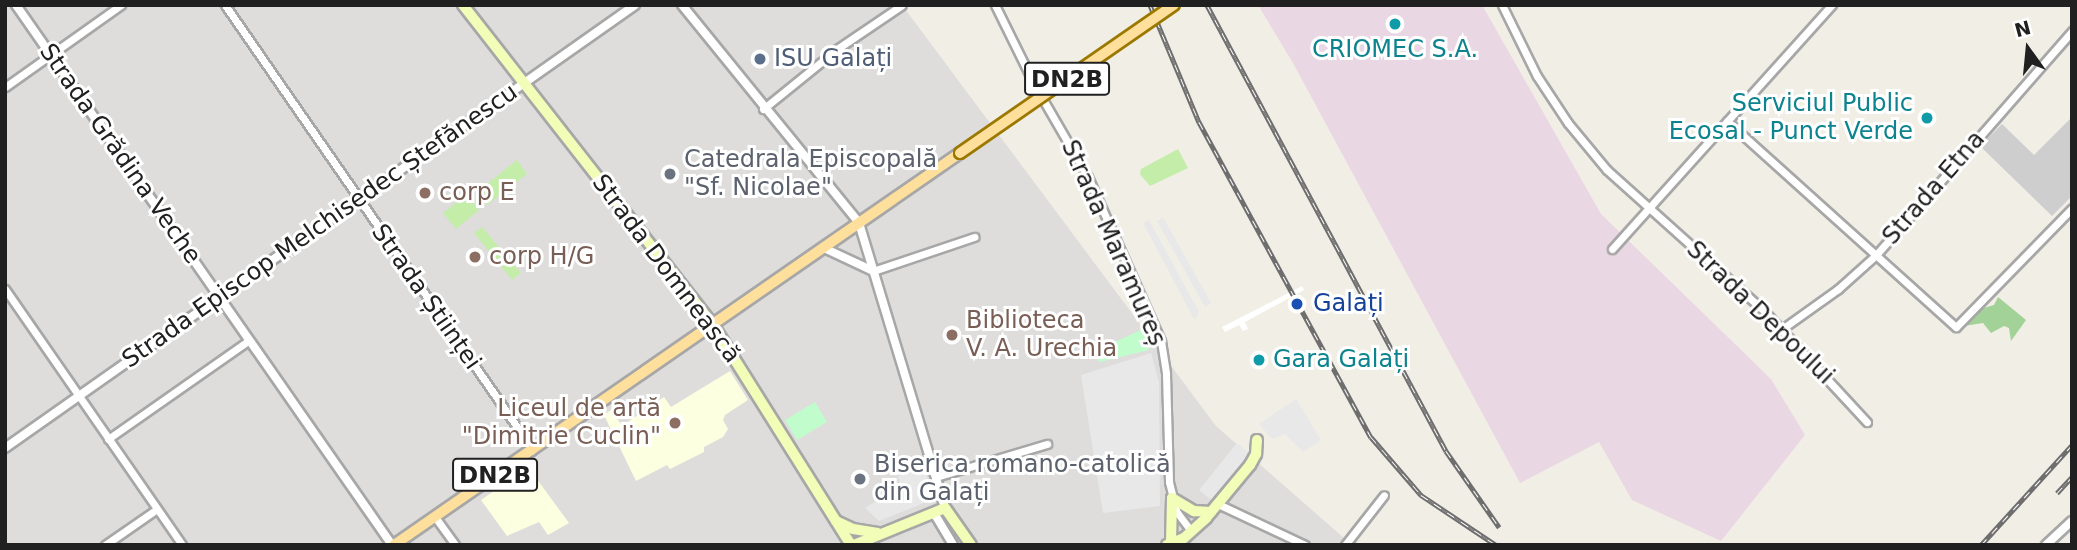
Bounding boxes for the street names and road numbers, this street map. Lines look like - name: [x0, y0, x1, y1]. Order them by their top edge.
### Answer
- street label: Strada Grădina Veche: [33, 38, 207, 270]
- road number: DN2B: [1023, 60, 1111, 99]
- street label: Strada Episcop Melchisedec Ștefănescu: [117, 78, 523, 374]
- street label: Strada Etna: [1877, 125, 1991, 251]
- street label: Strada Maramureș: [1055, 136, 1171, 350]
- street label: Strada Domnească: [586, 169, 746, 369]
- street label: Strada Științei: [365, 219, 487, 375]
- street label: Strada Depoului: [1680, 235, 1840, 391]
- road number: DN2B: [451, 456, 539, 495]

